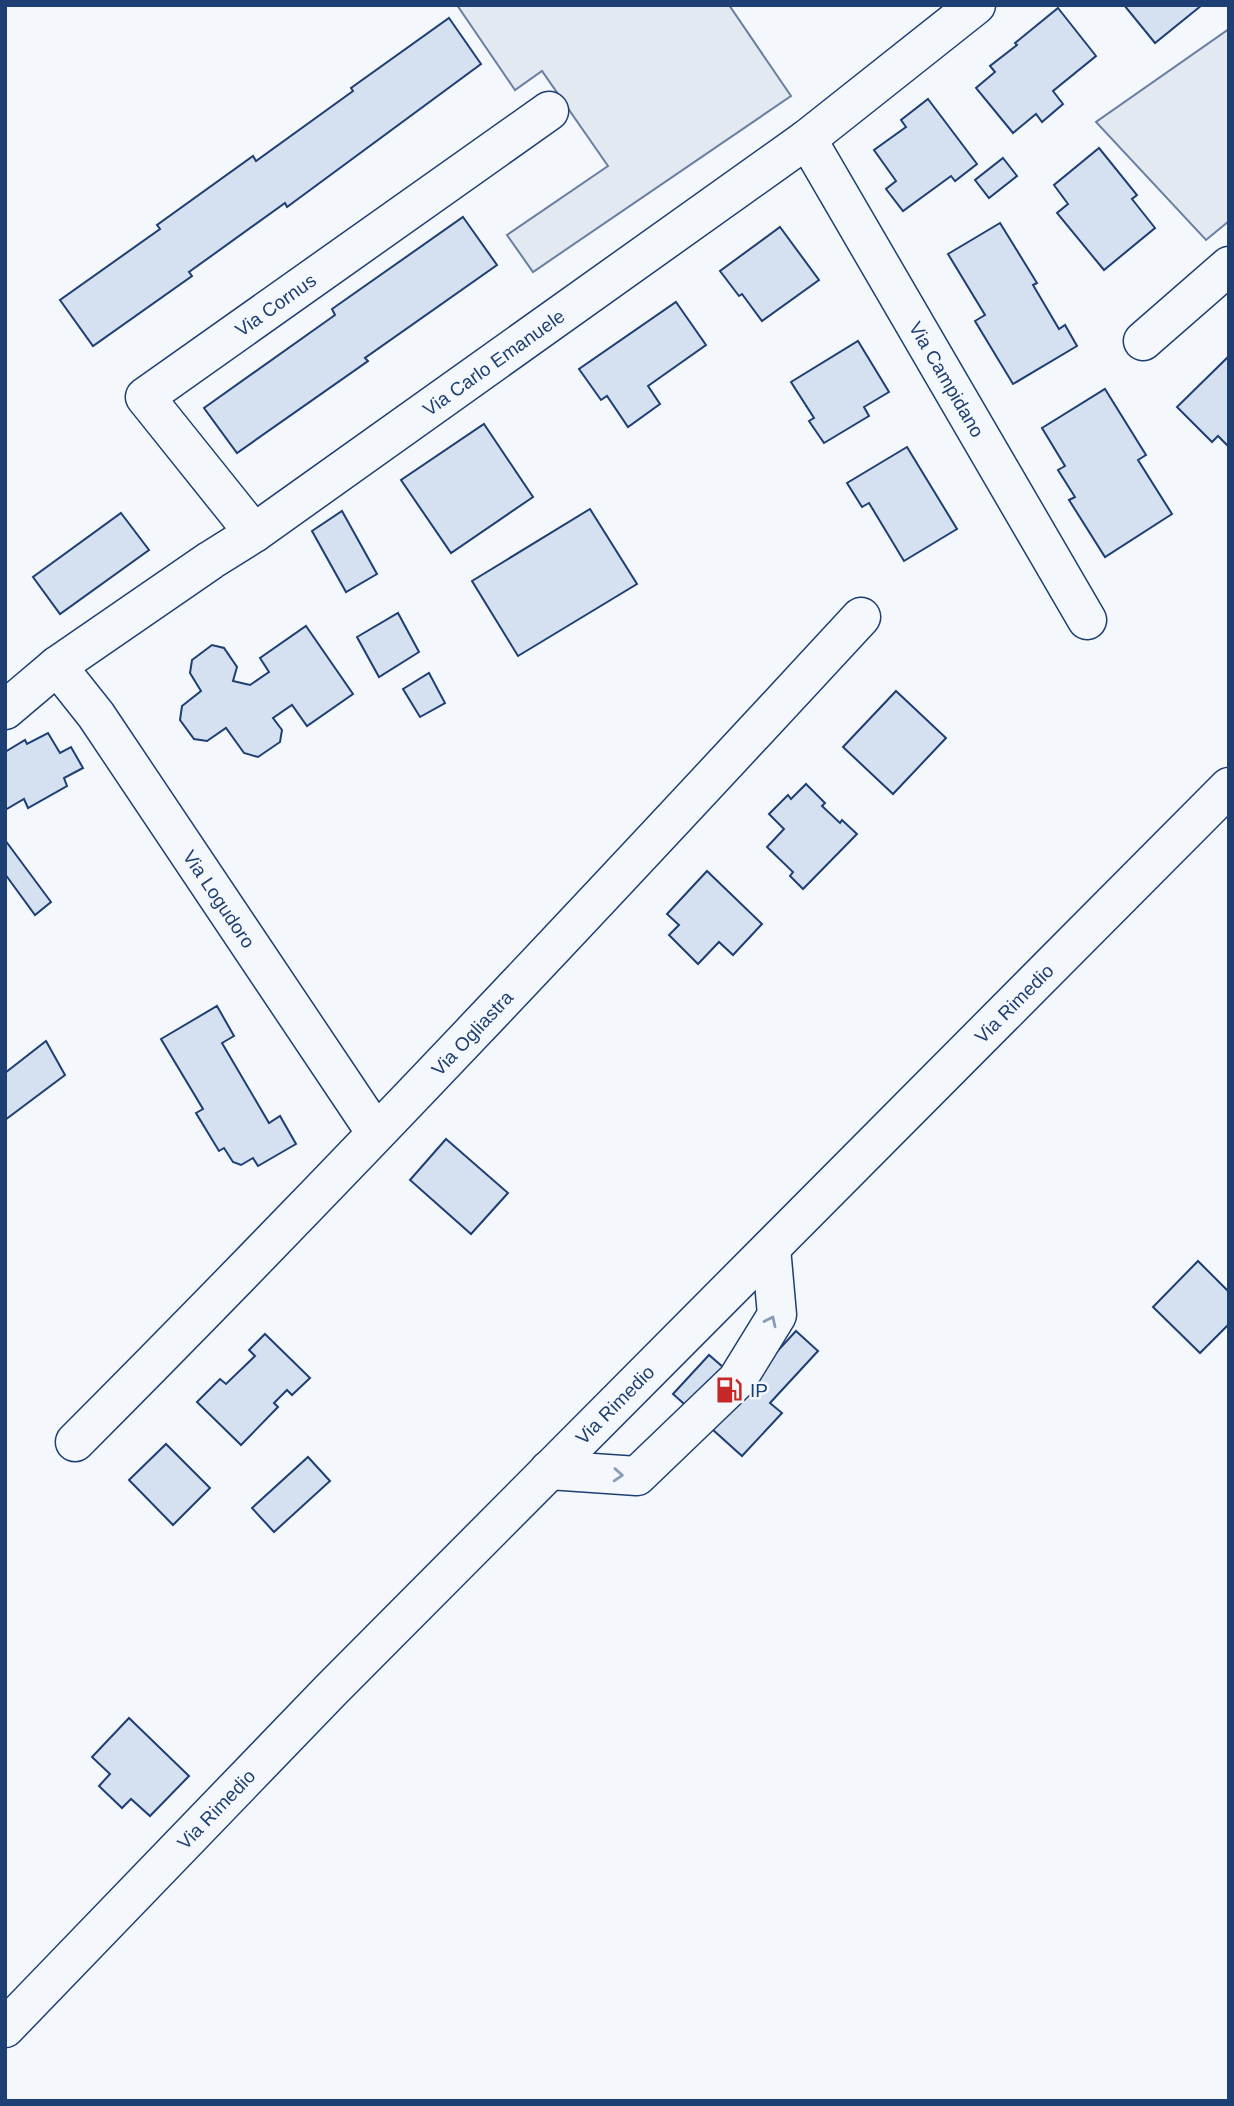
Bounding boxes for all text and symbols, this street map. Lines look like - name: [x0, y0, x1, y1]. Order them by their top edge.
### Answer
- street label: Via Cornus: [231, 269, 320, 341]
- street label: Via Carlo Emanuele: [419, 305, 569, 420]
- street label: Via Campidano: [905, 318, 988, 441]
- street label: Via Logudoro: [179, 846, 259, 952]
- street label: Via Rimedio: [971, 960, 1058, 1047]
- street label: Via Ogliastra: [427, 986, 518, 1080]
- one-way arrow: [763, 1316, 777, 1328]
- street label: Via Rimedio: [572, 1361, 659, 1449]
- fuel station icon: IP: [714, 1375, 744, 1405]
- place label: IP: [750, 1380, 768, 1401]
- one-way arrow: [612, 1467, 623, 1482]
- street label: Via Rimedio: [173, 1765, 259, 1854]

